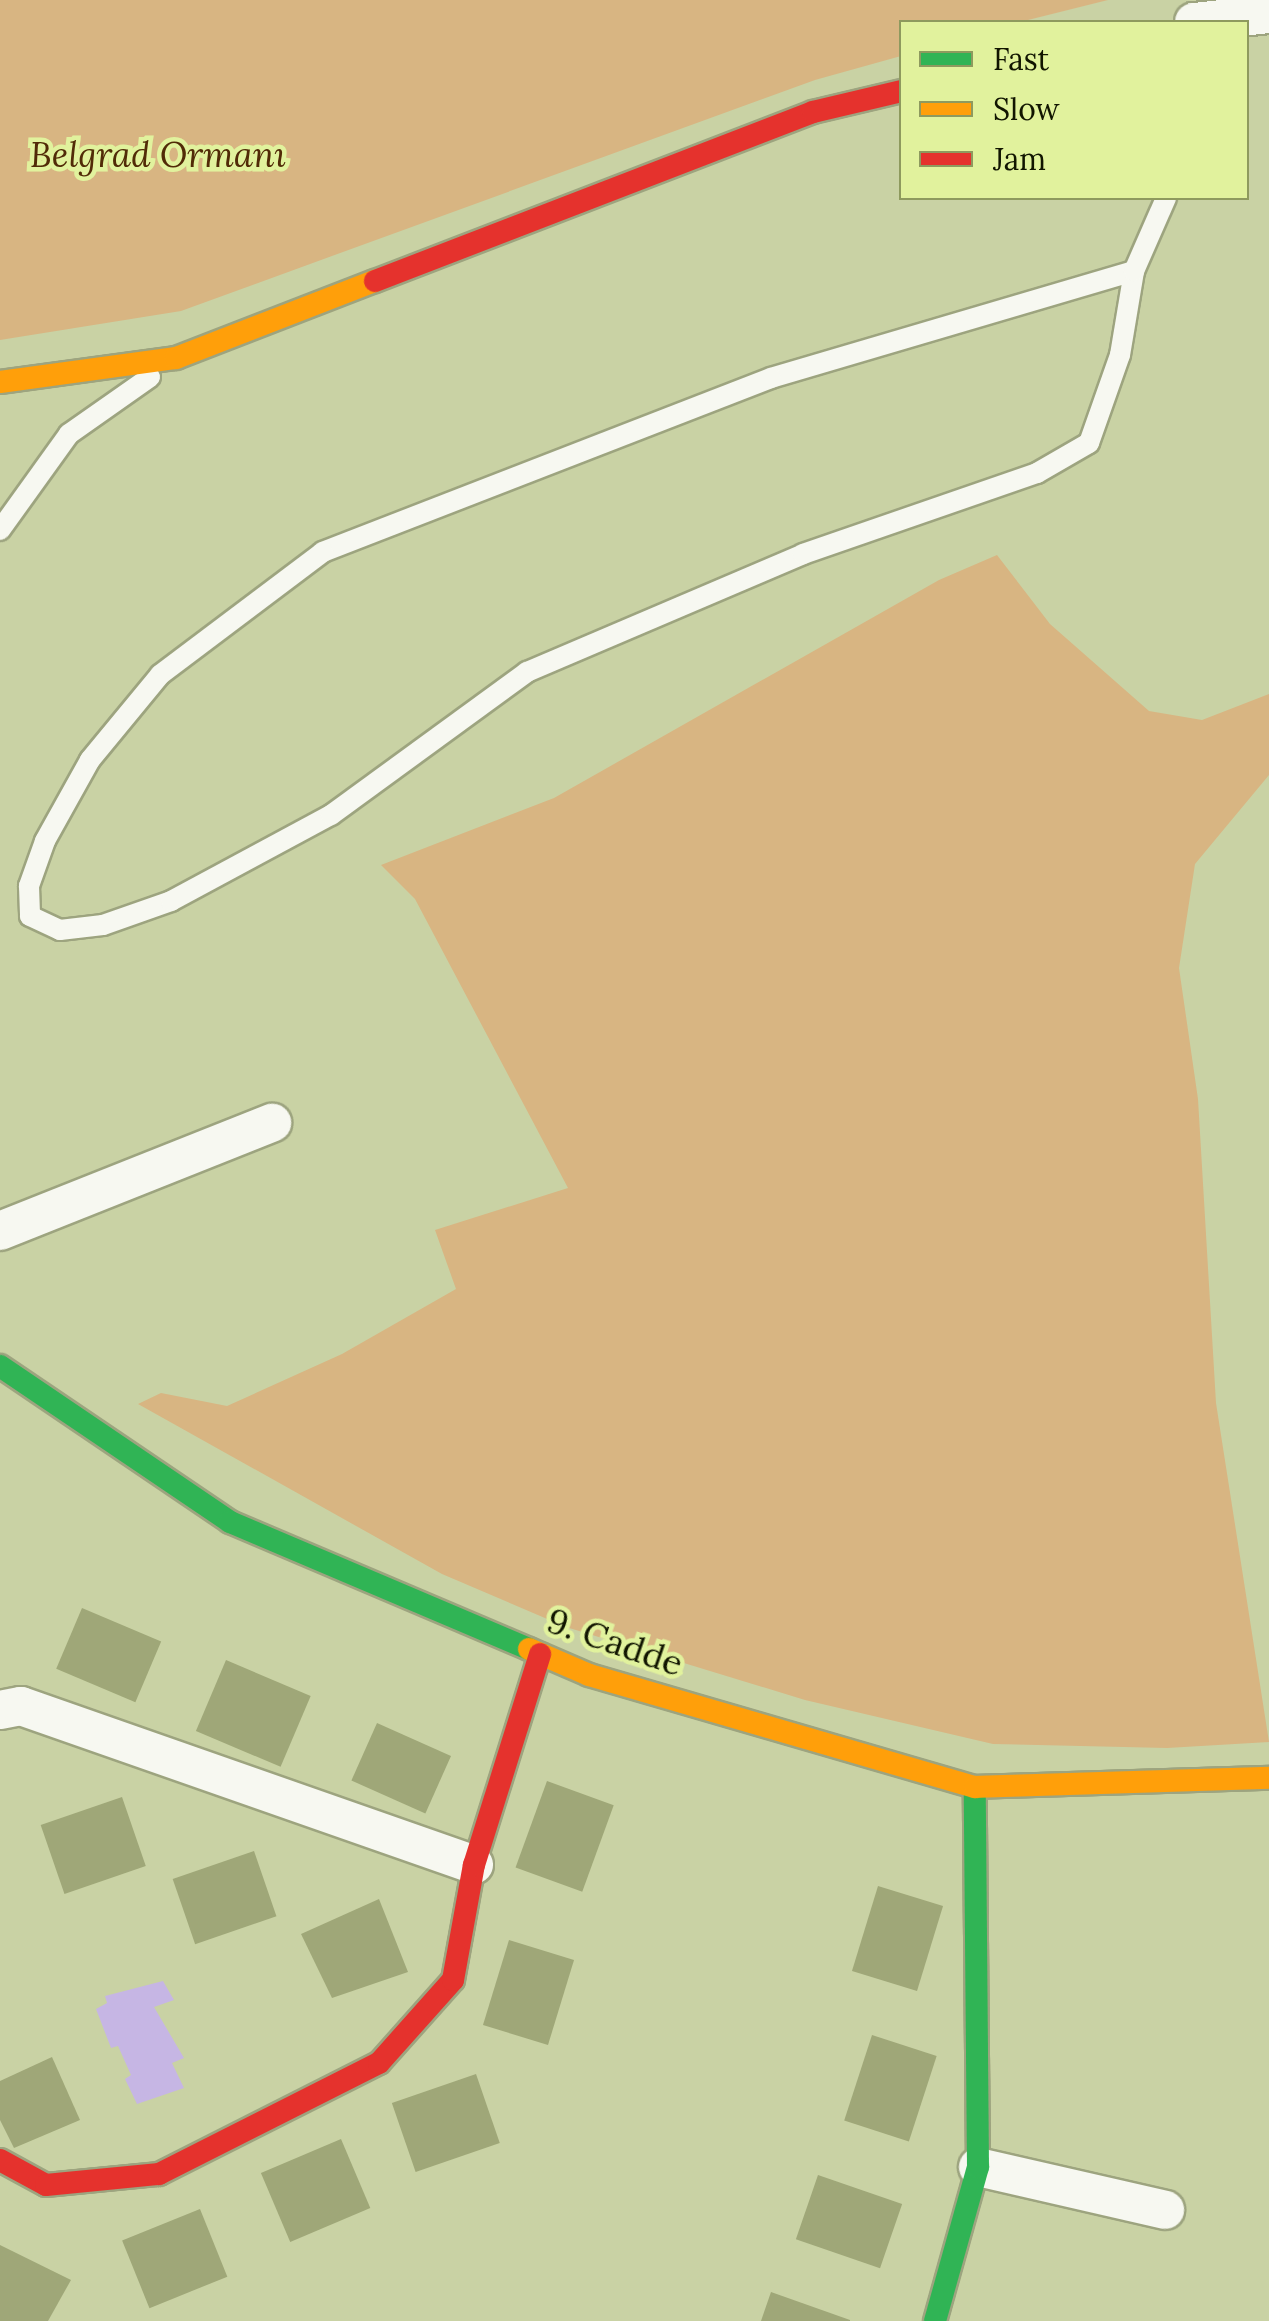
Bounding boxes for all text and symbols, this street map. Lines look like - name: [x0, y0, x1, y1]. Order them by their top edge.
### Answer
- legend: [899, 20, 1249, 200]
- text: Fast: [993, 40, 1049, 78]
- text: Slow: [993, 90, 1059, 128]
- park label: Belgrad Ormanı: [30, 134, 286, 176]
- text: Jam: [993, 140, 1046, 178]
- street label: 9. Cadde: [542, 1599, 688, 1685]

